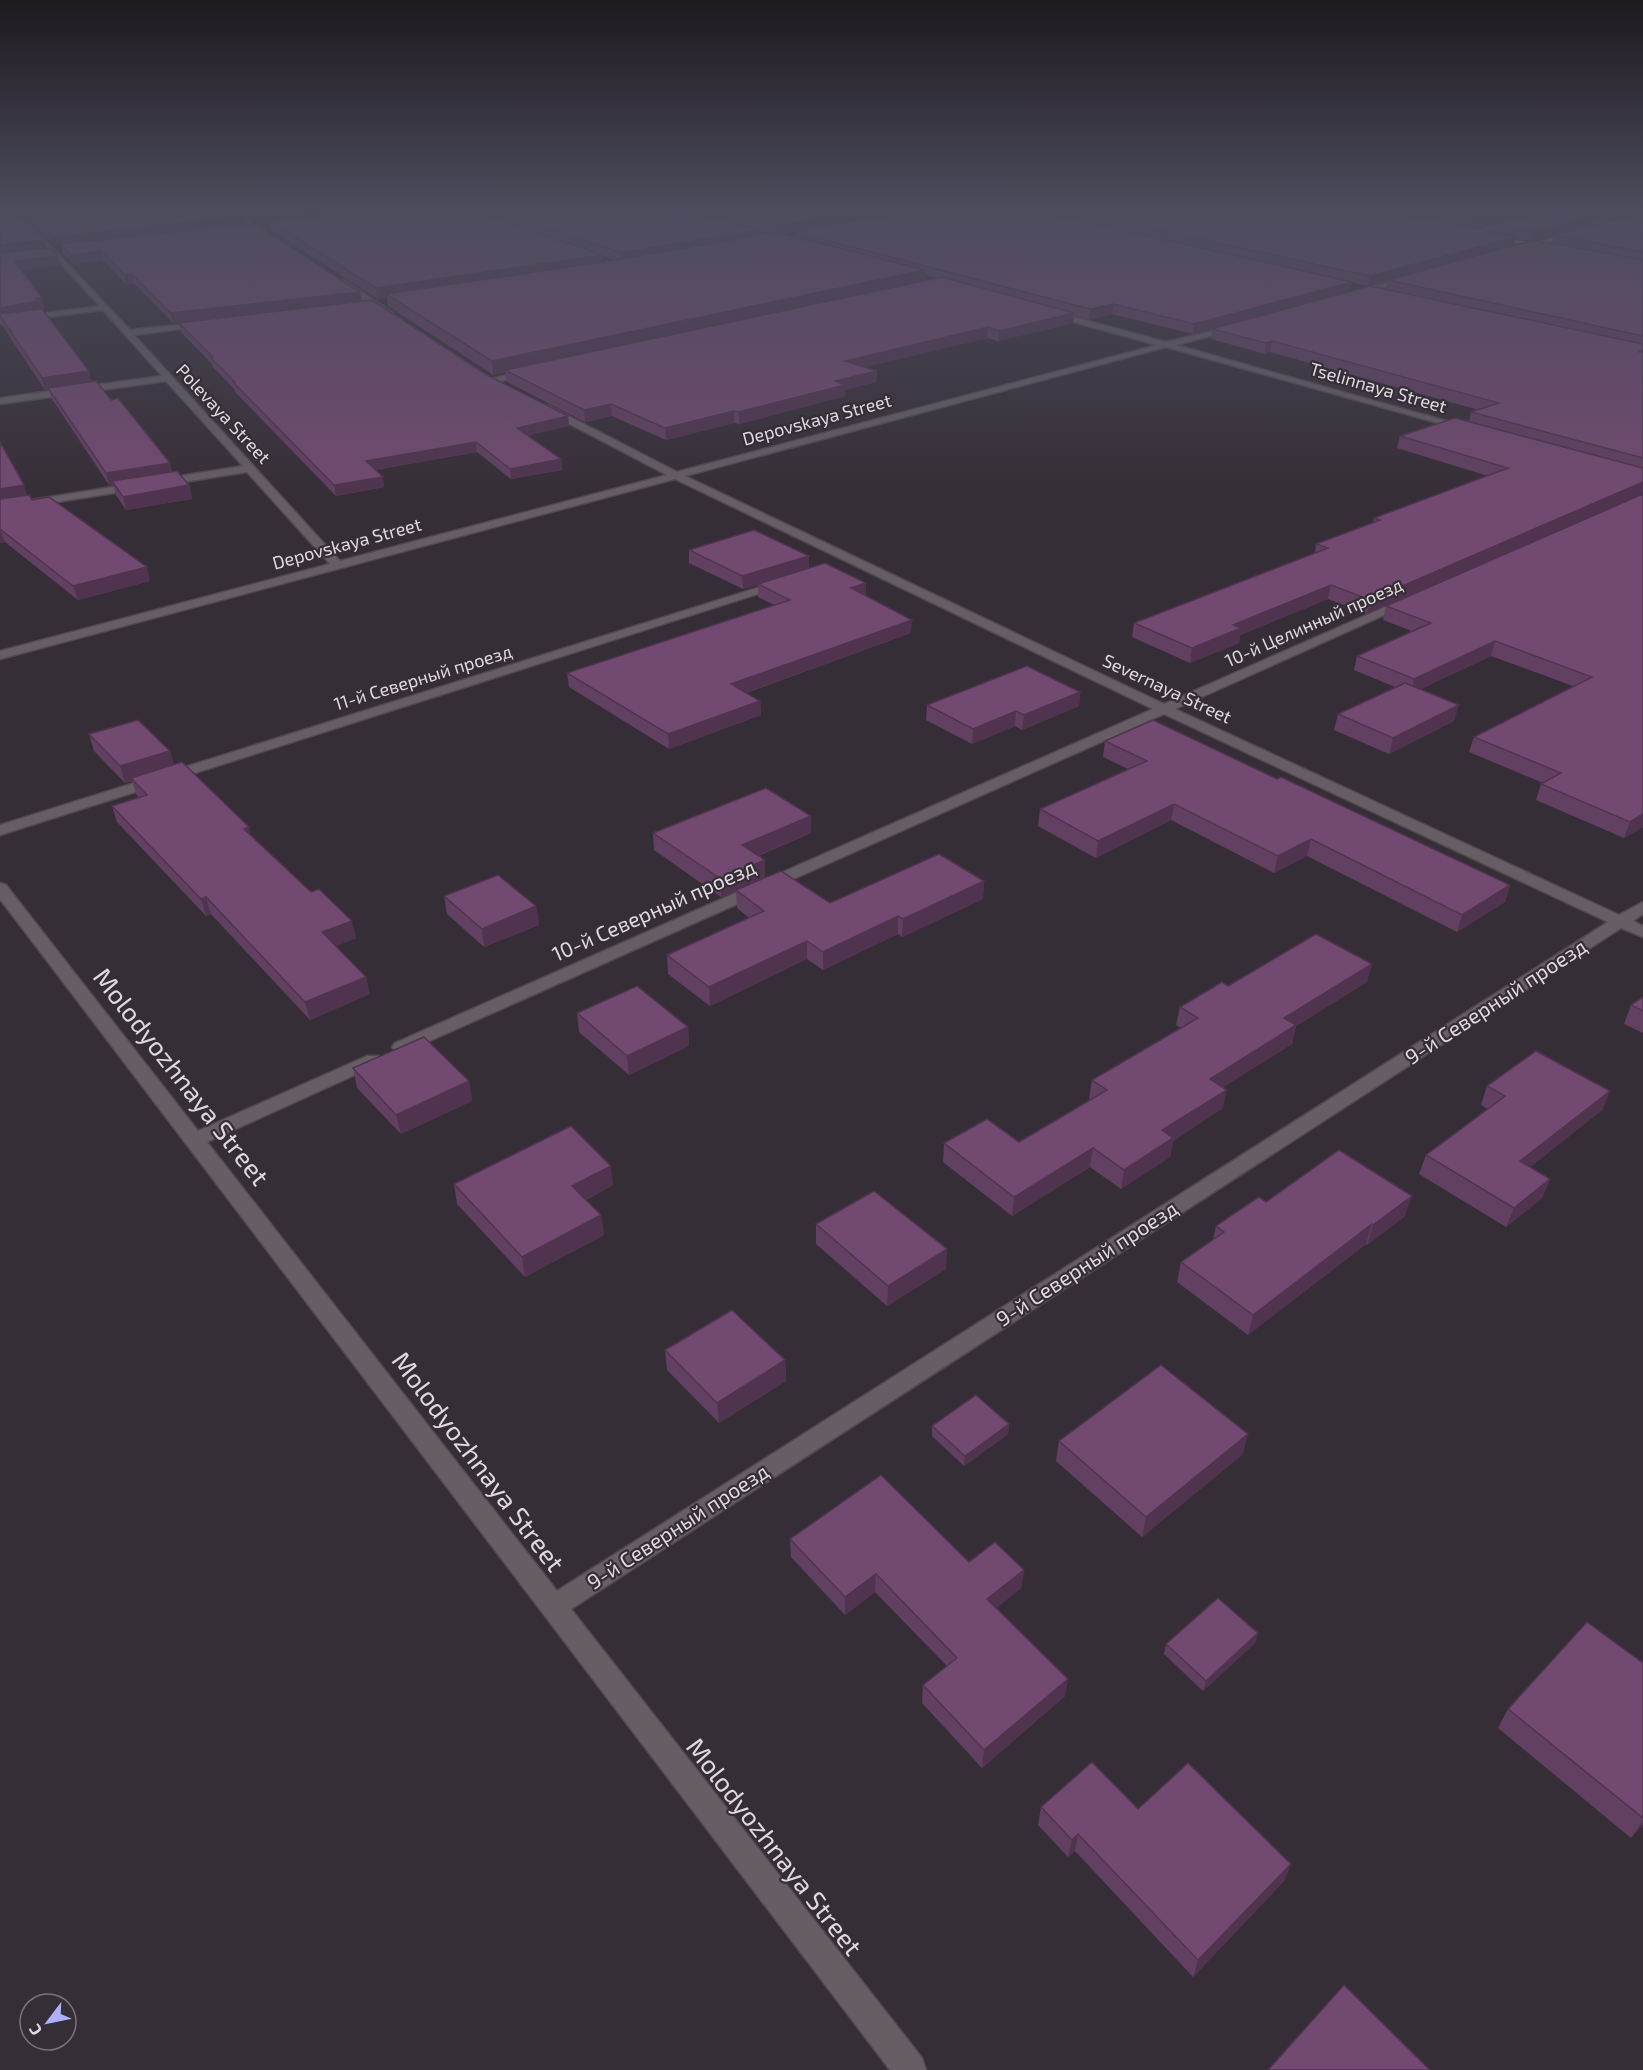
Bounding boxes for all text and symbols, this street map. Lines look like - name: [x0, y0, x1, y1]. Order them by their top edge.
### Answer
- street label: Tselinnaya Street: [1307, 357, 1449, 417]
- street label: Polevaya Street: [172, 359, 276, 468]
- street label: Depovskaya Street: [740, 389, 894, 449]
- street label: Depovskaya Street: [270, 513, 424, 573]
- street label: 10-й Целинный проезд: [1221, 573, 1406, 671]
- street label: 11-й Северный проезд: [331, 639, 515, 715]
- street label: Severnaya Street: [1099, 649, 1236, 728]
- street label: 10-й Северный проезд: [548, 853, 759, 966]
- street label: 9-й Северный проезд: [1400, 933, 1591, 1069]
- street label: Molodyozhnaya Street: [88, 961, 277, 1191]
- street label: 9-й Северный проезд: [991, 1195, 1182, 1331]
- street label: Molodyozhnaya Street: [386, 1345, 572, 1577]
- street label: 9-й Северный проезд: [582, 1458, 773, 1594]
- street label: Molodyozhnaya Street: [681, 1731, 870, 1961]
- north arrow: [18, 1992, 78, 2052]
- text: С: [24, 2021, 45, 2039]

